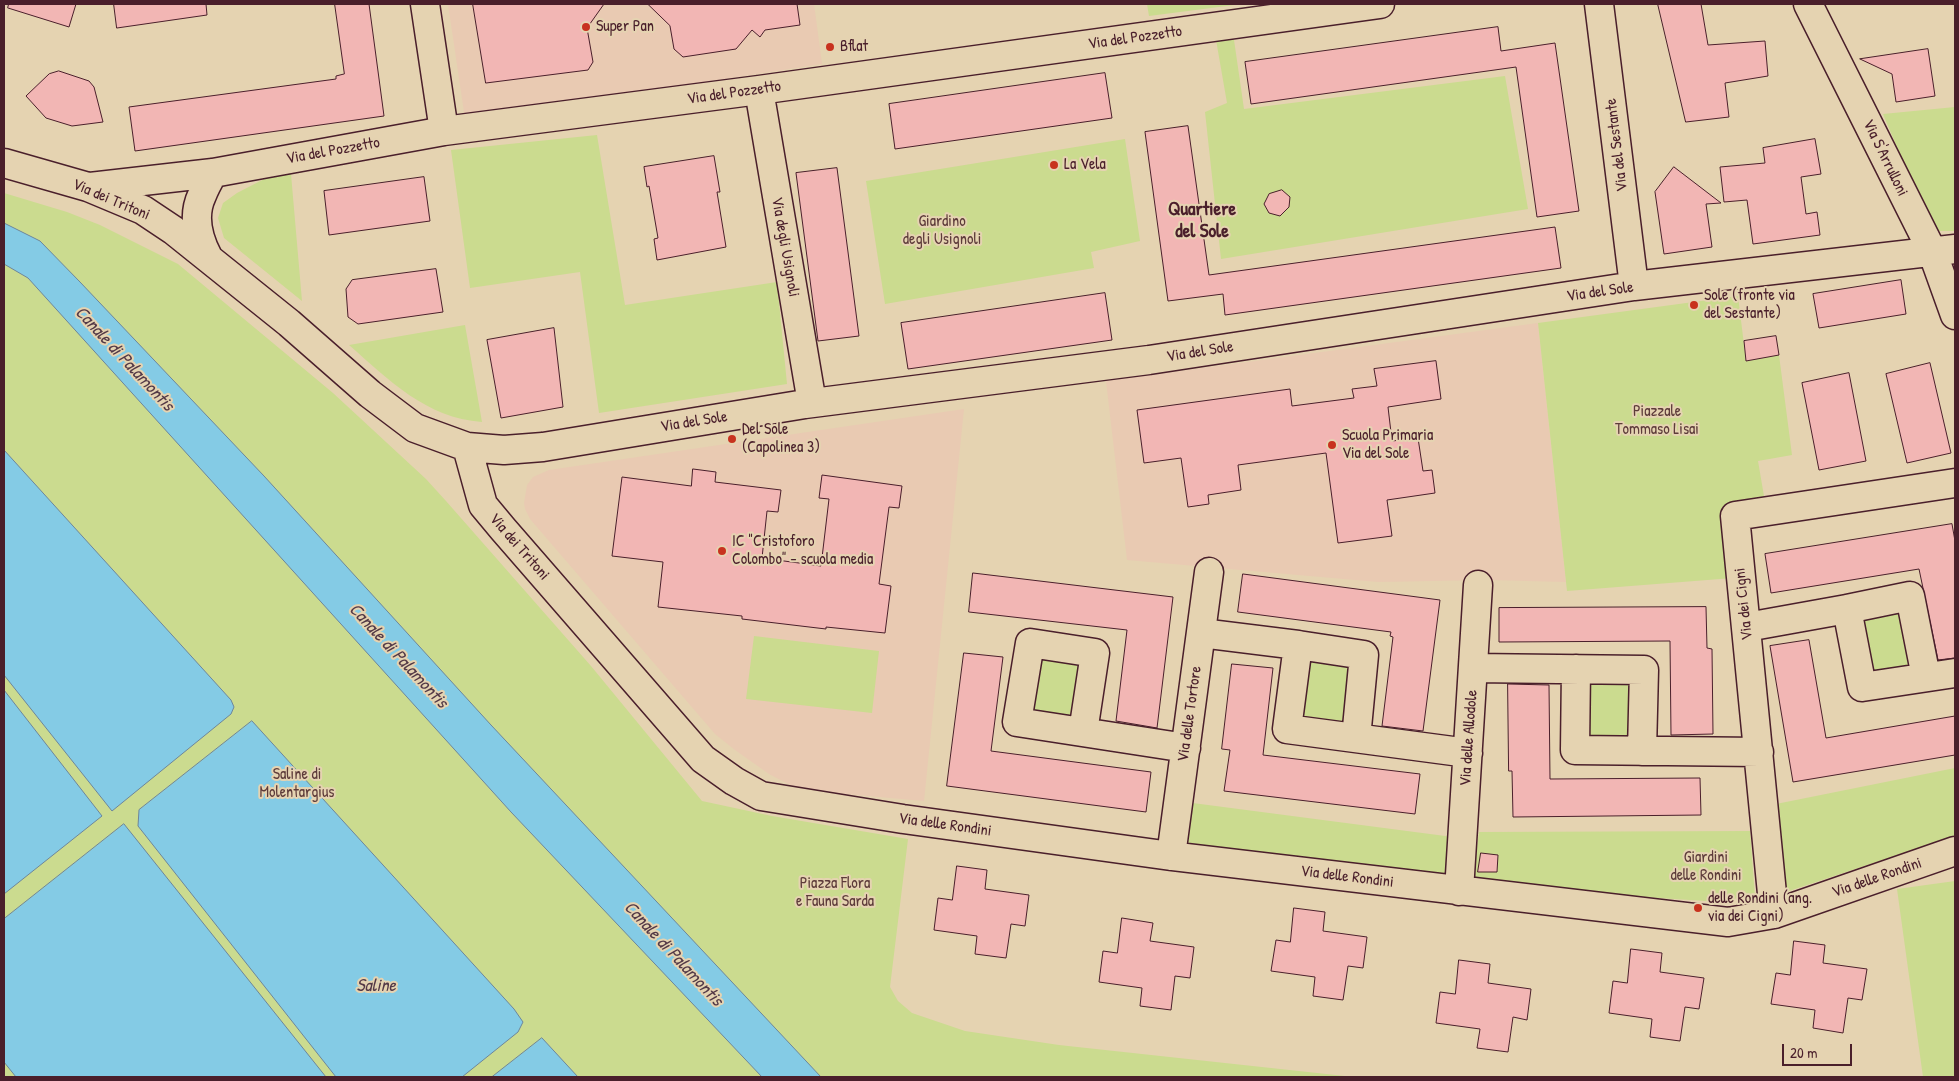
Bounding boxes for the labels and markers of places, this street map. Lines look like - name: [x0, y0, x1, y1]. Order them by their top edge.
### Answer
- place label: Super Pan: [596, 17, 654, 37]
- marker: Super Pan: [580, 21, 592, 33]
- place label: Bflat: [840, 37, 868, 57]
- marker: Bflat: [824, 41, 836, 53]
- place label: La Vela: [1064, 155, 1106, 175]
- marker: La Vela: [1048, 159, 1060, 171]
- place label: Sole (fronte via del Sestante): [1704, 286, 1795, 324]
- marker: Sole (fronte via del Sestante): [1688, 299, 1700, 311]
- place label: Del Sole (Capolinea 3): [742, 420, 820, 458]
- place label: Scuola Primaria Via del Sole: [1342, 426, 1433, 464]
- marker: Del Sole (Capolinea 3): [726, 433, 738, 445]
- marker: Scuola Primaria Via del Sole: [1326, 439, 1338, 451]
- place label: IC "Cristoforo Colombo" - scuola media: [732, 532, 873, 570]
- marker: IC "Cristoforo Colombo" - scuola media: [716, 545, 728, 557]
- place label: delle Rondini (ang. via dei Cigni): [1708, 889, 1812, 927]
- marker: delle Rondini (ang. via dei Cigni): [1692, 902, 1704, 914]

